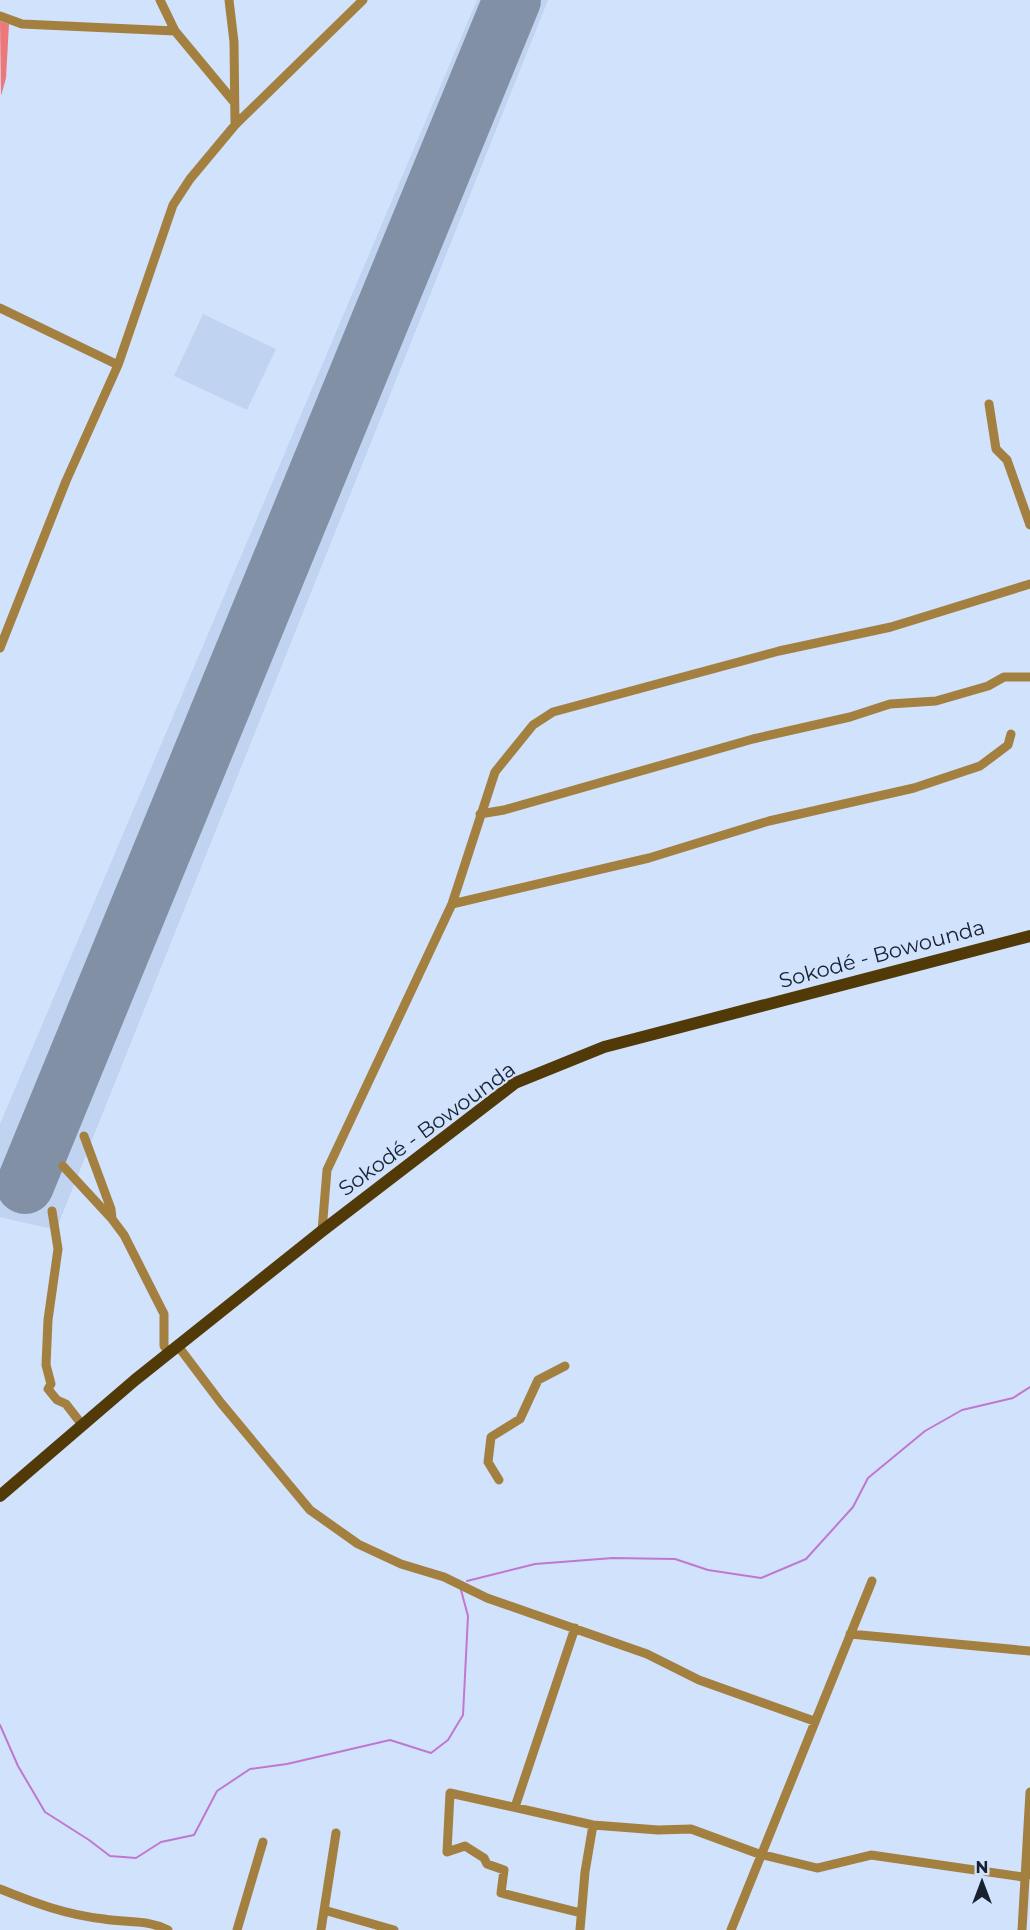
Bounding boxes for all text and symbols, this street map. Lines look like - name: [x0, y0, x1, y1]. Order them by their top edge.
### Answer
- street label: Sokodé - Bowounda: [776, 914, 988, 993]
- street label: Sokodé - Bowounda: [334, 1056, 520, 1201]
- north arrow: [952, 1852, 1012, 1912]
- text: N: [976, 1858, 988, 1877]

